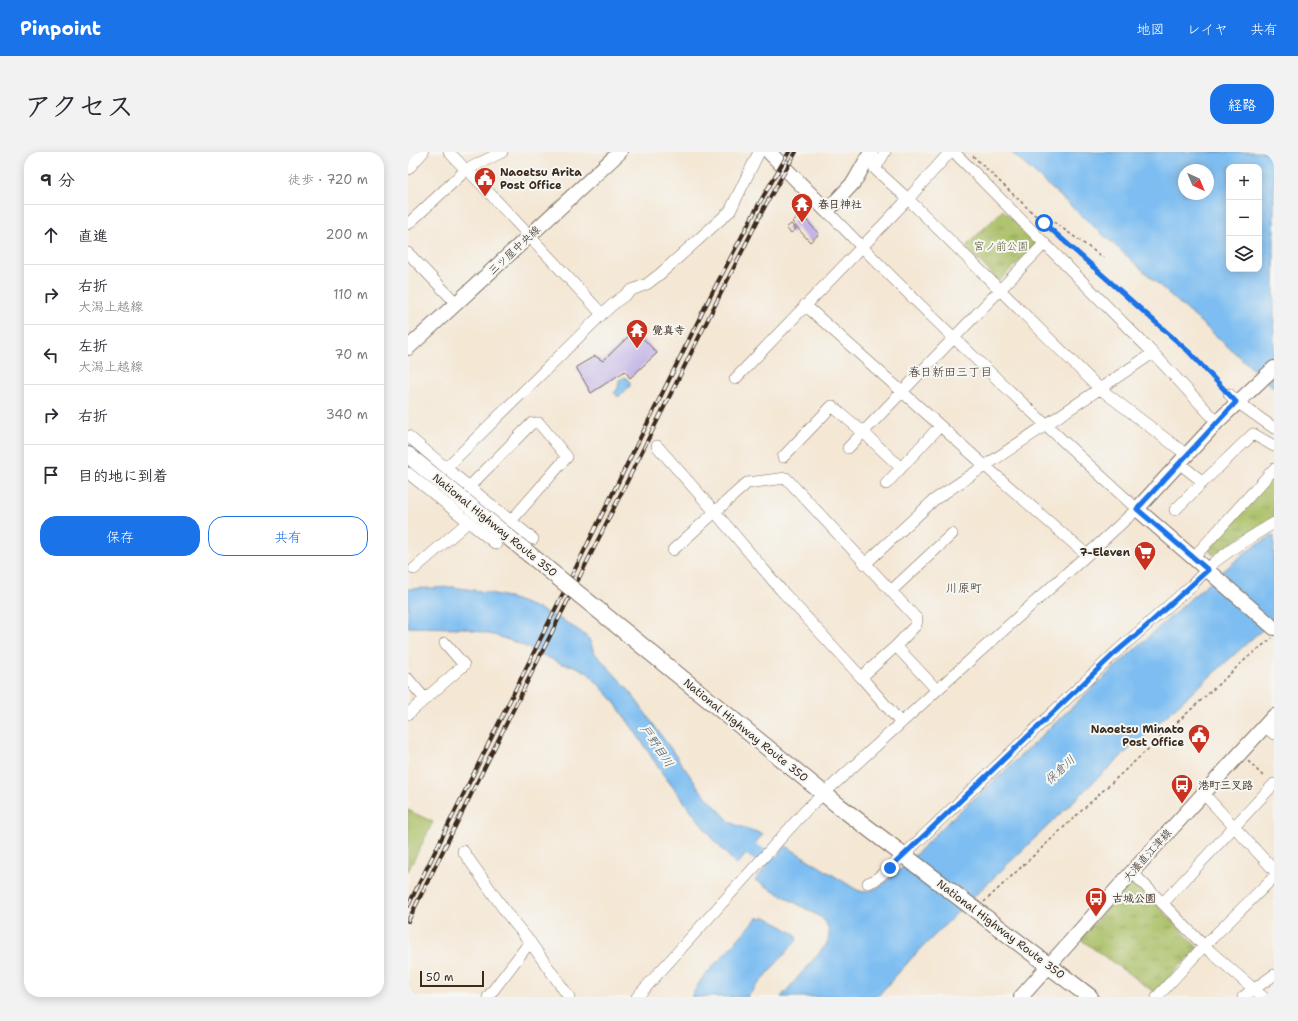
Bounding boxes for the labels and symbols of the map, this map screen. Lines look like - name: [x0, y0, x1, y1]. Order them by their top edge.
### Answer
- north arrow: [1178, 164, 1214, 200]
- public building icon: Naoetsu Arita Post Office: [472, 165, 498, 198]
- place label: Naoetsu Arita Post Office: [500, 165, 582, 193]
- temple icon: 春日神社: [789, 191, 815, 224]
- place label: 春日神社: [818, 197, 862, 212]
- route start: [1035, 214, 1053, 232]
- street label: 三ツ屋中央線: [485, 222, 544, 278]
- park label: 宮ノ前公園: [974, 239, 1029, 254]
- temple icon: 覺真寺: [624, 317, 650, 350]
- place label: 覺真寺: [652, 323, 685, 338]
- district label: 春日新田三丁目: [908, 364, 992, 380]
- street label: National Highway Route 350: [429, 470, 560, 580]
- supermarket icon: 7-Eleven: [1132, 539, 1158, 572]
- place label: 7-Eleven: [1080, 545, 1131, 560]
- district label: 川原町: [946, 580, 982, 596]
- street label: National Highway Route 350: [680, 675, 811, 785]
- water label: 戸野目川: [637, 722, 677, 770]
- place label: Naoetsu Minato Post Office: [1091, 722, 1184, 750]
- public building icon: Naoetsu Minato Post Office: [1186, 722, 1212, 755]
- water label: 保倉川: [1041, 752, 1079, 788]
- bus stop icon: 港町三叉路: [1169, 772, 1195, 805]
- place label: 港町三叉路: [1198, 778, 1253, 793]
- street label: 大瀁直江津線: [1120, 826, 1175, 885]
- route end: [881, 859, 899, 877]
- street label: National Highway Route 350: [934, 876, 1068, 982]
- bus stop icon: 古城公園: [1083, 885, 1109, 918]
- place label: 古城公園: [1112, 891, 1156, 906]
- scale bar: [420, 969, 484, 988]

